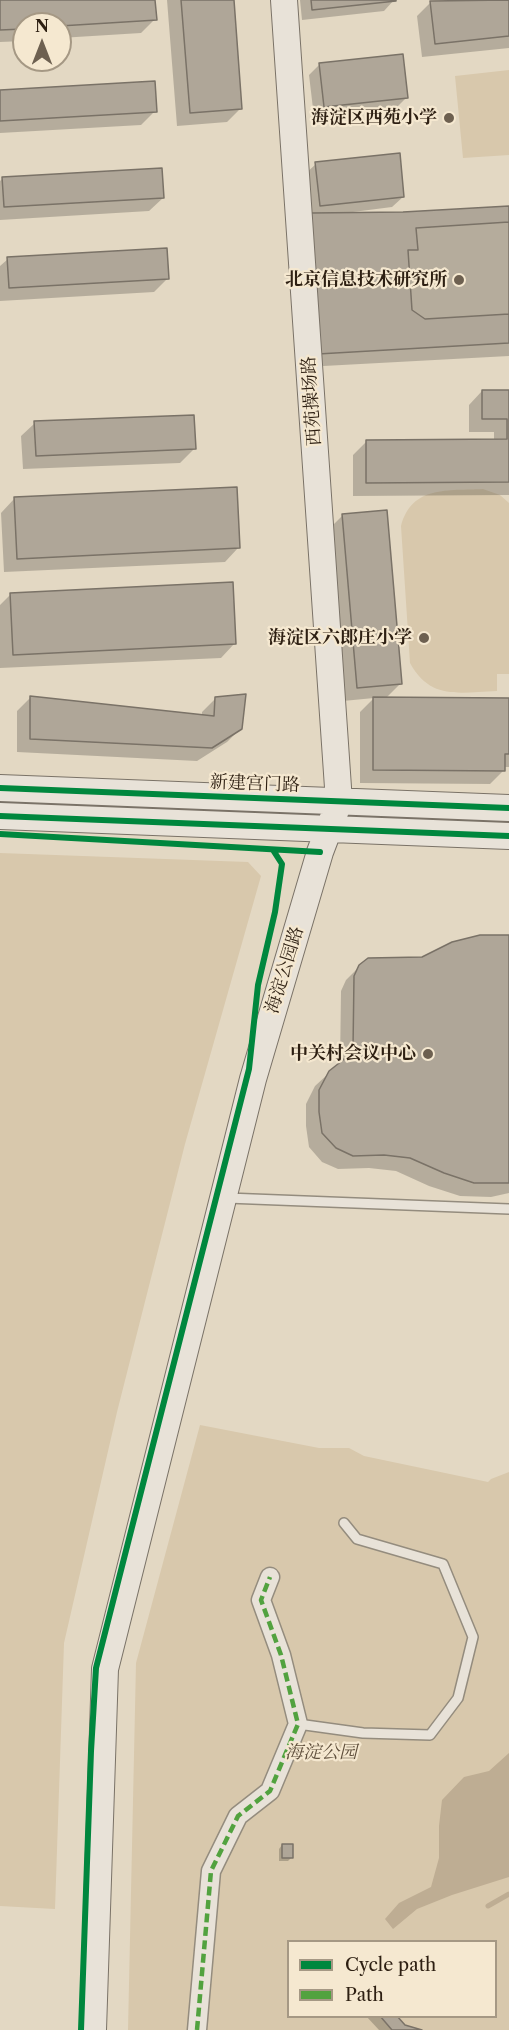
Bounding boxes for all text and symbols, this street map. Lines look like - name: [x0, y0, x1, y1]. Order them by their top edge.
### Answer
- north arrow: [12, 12, 72, 72]
- text: N: [35, 16, 49, 36]
- place label: 海淀区西苑小学: [311, 107, 437, 129]
- marker: 海淀区西苑小学: [442, 111, 456, 125]
- place label: 北京信息技术研究所: [285, 269, 447, 291]
- marker: 北京信息技术研究所: [452, 273, 466, 287]
- street label: 西苑操场路: [298, 355, 326, 447]
- place label: 海淀区六郎庄小学: [268, 627, 412, 649]
- marker: 海淀区六郎庄小学: [417, 631, 431, 645]
- street label: 新建宫门路: [210, 772, 300, 796]
- street label: 海淀公园路: [262, 924, 308, 1016]
- place label: 中关村会议中心: [290, 1043, 416, 1065]
- marker: 中关村会议中心: [421, 1047, 435, 1061]
- park label: 海淀公园: [285, 1742, 357, 1764]
- legend: [287, 1940, 497, 2018]
- text: Cycle path: [345, 1954, 436, 1976]
- text: Path: [345, 1984, 384, 2006]

